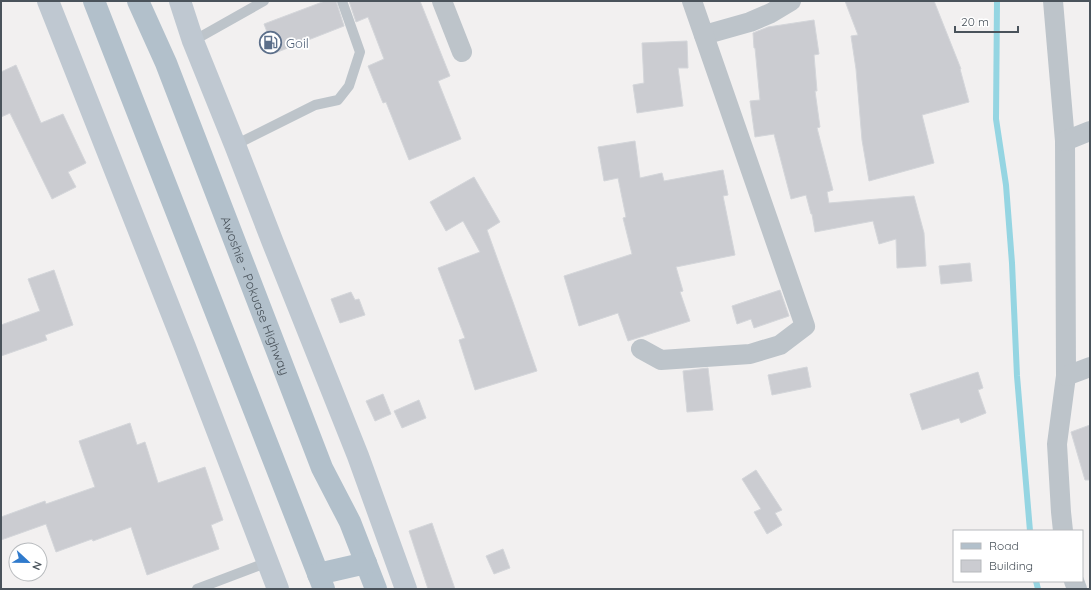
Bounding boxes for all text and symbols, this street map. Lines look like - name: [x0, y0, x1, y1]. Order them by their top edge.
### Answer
- scale bar: [955, 8, 1018, 34]
- text: 20 m: [961, 14, 989, 29]
- fuel station icon: Goil: [258, 30, 284, 56]
- place label: Goil: [286, 35, 309, 51]
- street label: Awoshie - Pokuase Highway: [218, 213, 293, 377]
- legend: [953, 530, 1083, 582]
- text: Road: [989, 538, 1019, 553]
- north arrow: [8, 542, 48, 582]
- text: Building: [989, 558, 1033, 573]
- text: N: [29, 559, 45, 572]

